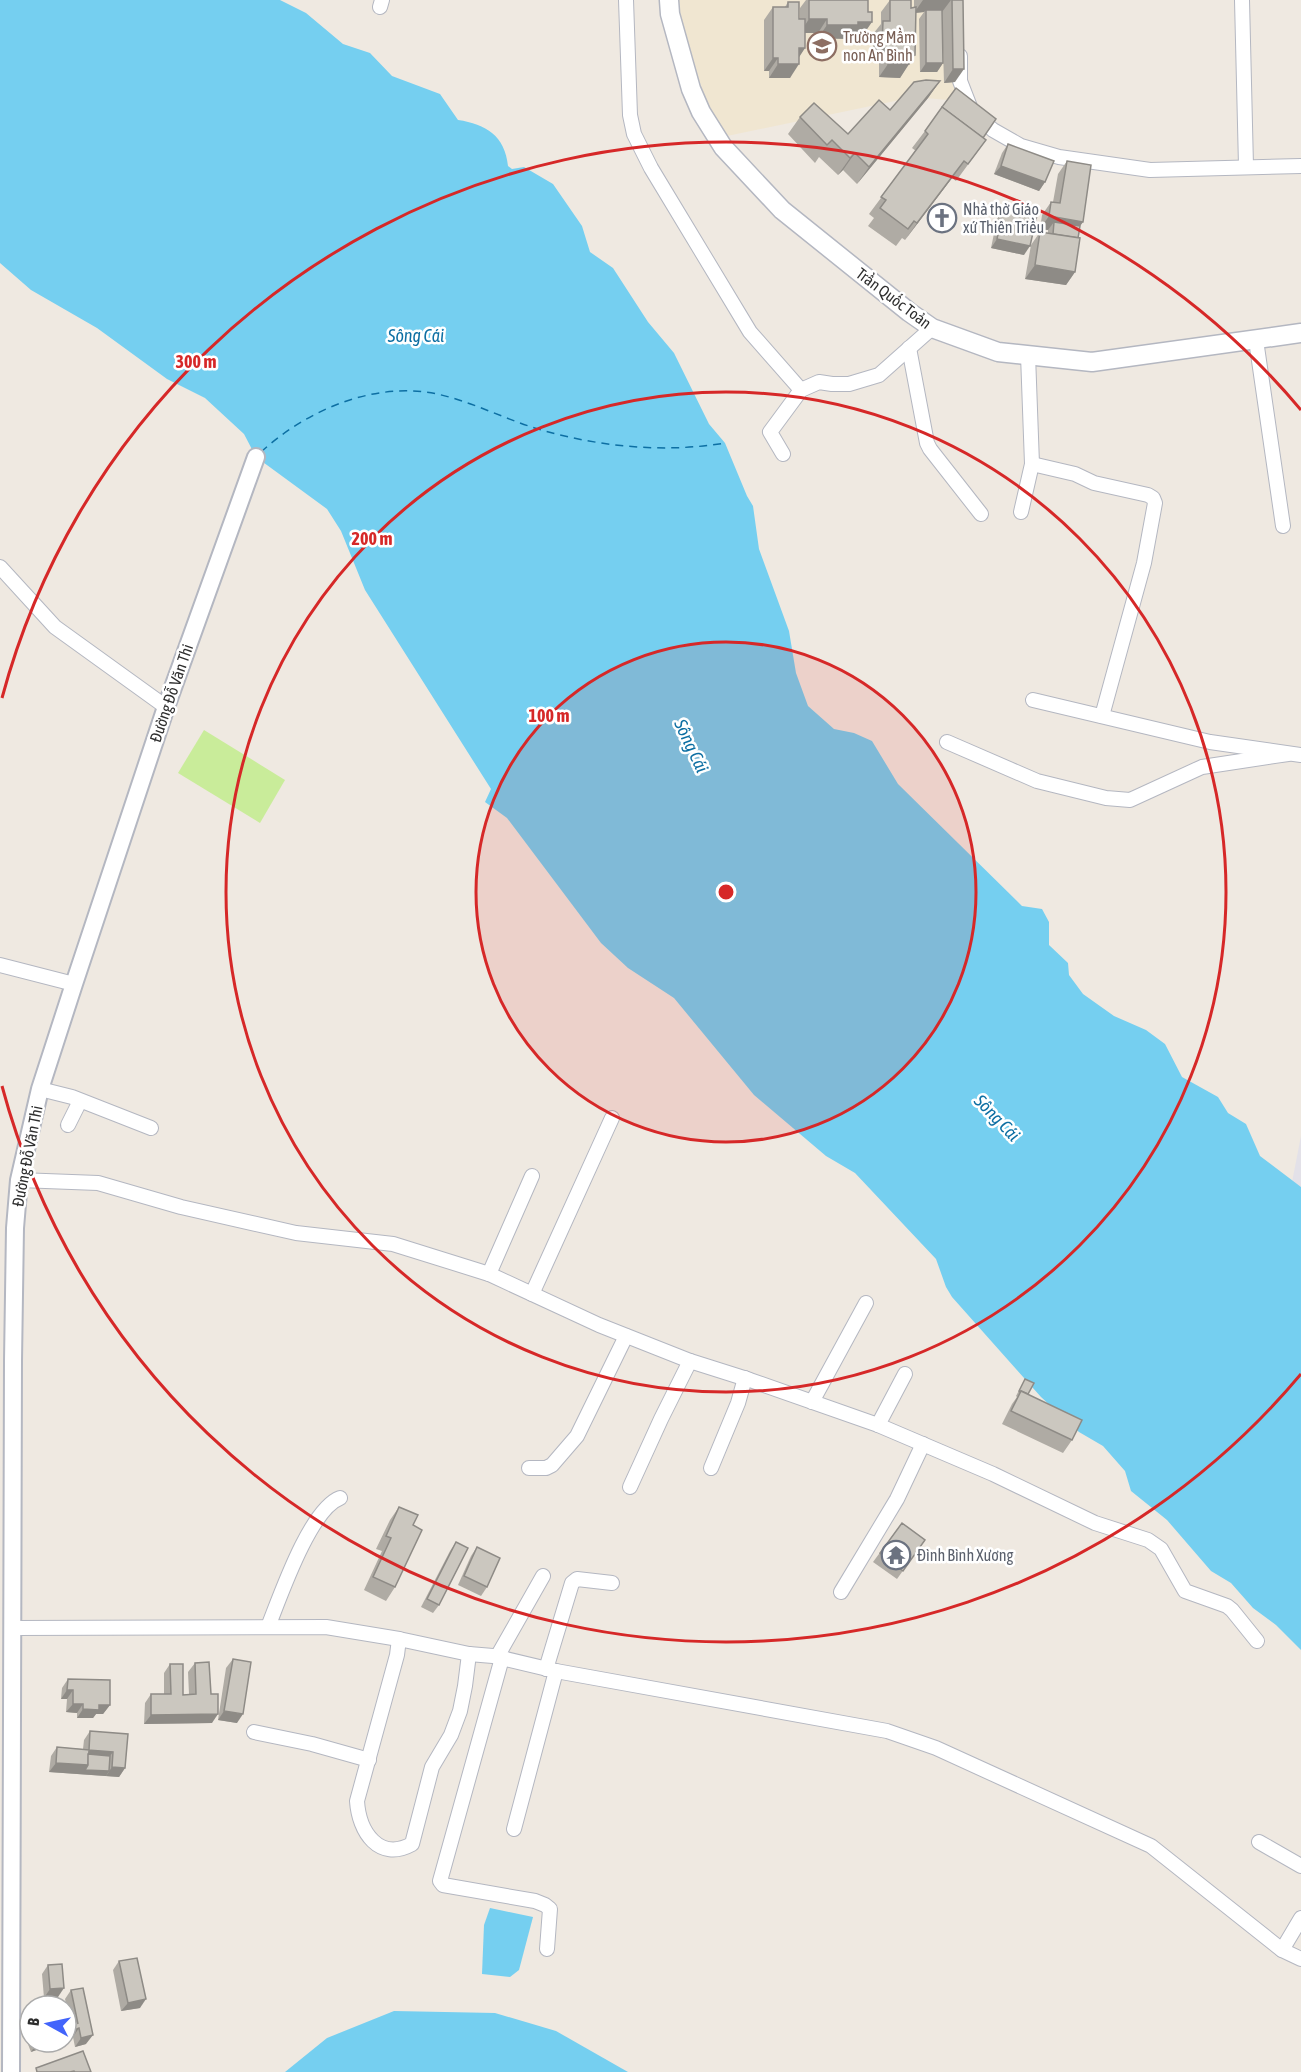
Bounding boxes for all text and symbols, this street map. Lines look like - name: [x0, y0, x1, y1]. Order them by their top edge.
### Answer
- place label: Trường Mầm non An Bình: [843, 27, 916, 64]
- school or university icon: Trường Mầm non An Bình: [806, 30, 838, 62]
- place label: Nhà thờ Giáo xứ Thiên Triều: [963, 200, 1044, 236]
- church icon: Nhà thờ Giáo xứ Thiên Triều: [926, 202, 958, 234]
- street label: Trần Quốc Toản: [853, 263, 936, 332]
- water label: Sông Cái: [387, 325, 444, 346]
- text: 300 m: [176, 351, 216, 372]
- text: 200 m: [352, 528, 392, 549]
- street label: Đường Đỗ Văn Thi: [146, 642, 197, 745]
- text: 100 m: [529, 705, 569, 726]
- water label: Sông Cái: [670, 715, 713, 776]
- centre of rings: [716, 882, 736, 902]
- water label: Sông Cái: [970, 1089, 1024, 1145]
- street label: Đường Đỗ Văn Thi: [8, 1104, 47, 1208]
- temple icon: Đình Bình Xương: [880, 1539, 912, 1571]
- place label: Đình Bình Xương: [917, 1546, 1014, 1565]
- north arrow: [18, 1994, 78, 2054]
- text: B: [24, 2016, 43, 2027]

